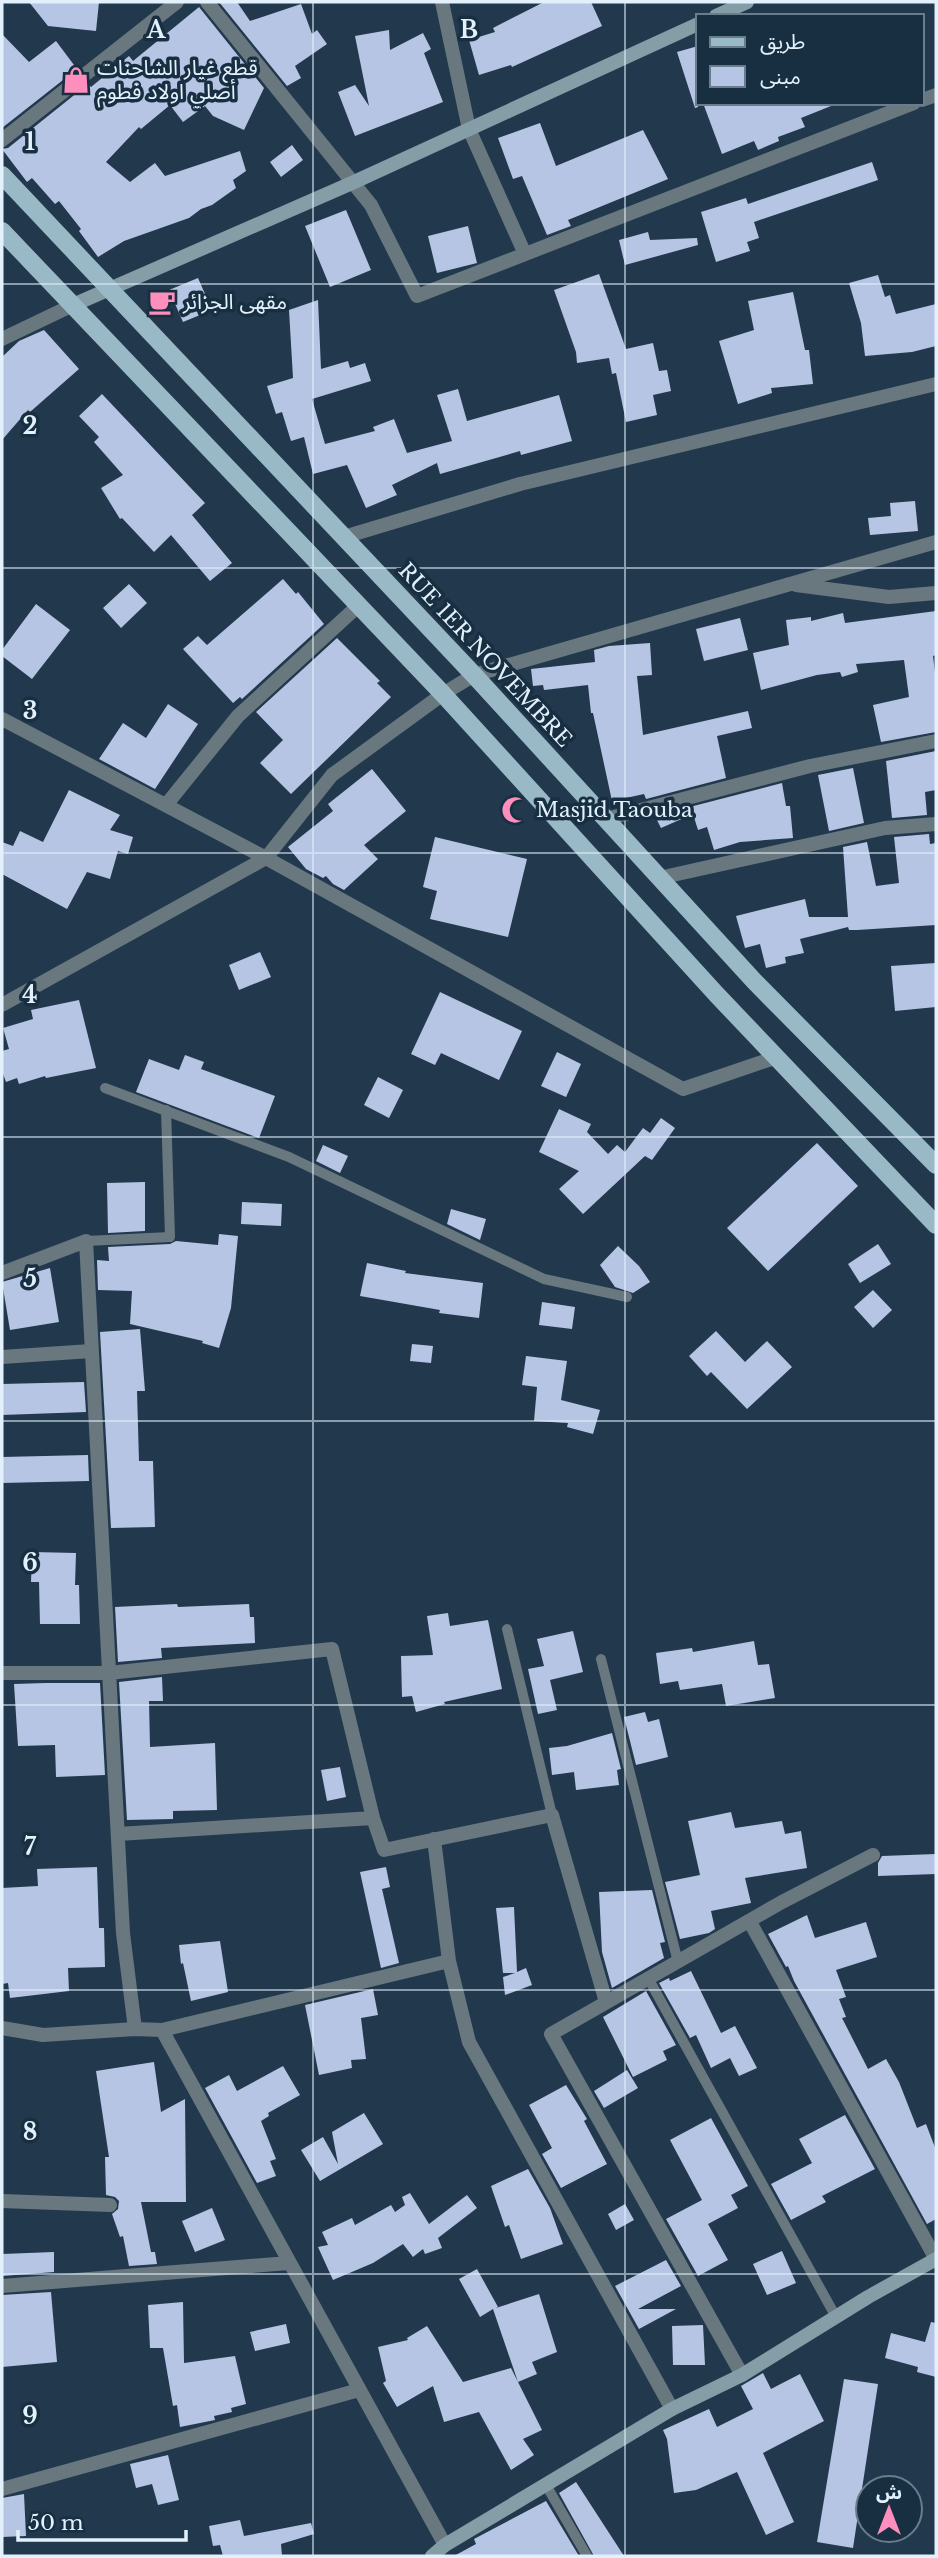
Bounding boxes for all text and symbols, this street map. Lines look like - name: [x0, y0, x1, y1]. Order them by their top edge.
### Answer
- legend: [696, 14, 924, 105]
- text: A: [146, 16, 167, 44]
- text: B: [460, 16, 478, 44]
- text: طريق: [760, 29, 805, 55]
- place label: قطع غيار الشاحنات أصلي اولاد فطوم: [97, 55, 258, 108]
- text: مبنى: [760, 64, 801, 90]
- shop icon: قطع غيار الشاحنات أصلي اولاد فطوم: [61, 65, 91, 95]
- text: 1: [25, 128, 35, 156]
- cafe icon: مقهى الجزائر: [147, 287, 177, 317]
- place label: مقهى الجزائر: [182, 289, 287, 315]
- text: 2: [23, 412, 37, 440]
- street label: RUE 1ER NOVEMBRE: [393, 558, 577, 752]
- text: 3: [23, 697, 37, 725]
- mosque icon: Masjid Taouba: [500, 795, 530, 825]
- place label: Masjid Taouba: [536, 797, 693, 823]
- text: 4: [22, 981, 38, 1009]
- text: 5: [23, 1265, 37, 1293]
- text: 6: [22, 1549, 38, 1577]
- text: 7: [24, 1833, 37, 1861]
- text: 8: [23, 2118, 37, 2146]
- text: 9: [22, 2402, 38, 2430]
- north arrow: [854, 2474, 924, 2544]
- text: ش: [876, 2481, 902, 2504]
- scale bar: [18, 2498, 186, 2542]
- text: 50 m: [28, 2510, 84, 2536]

